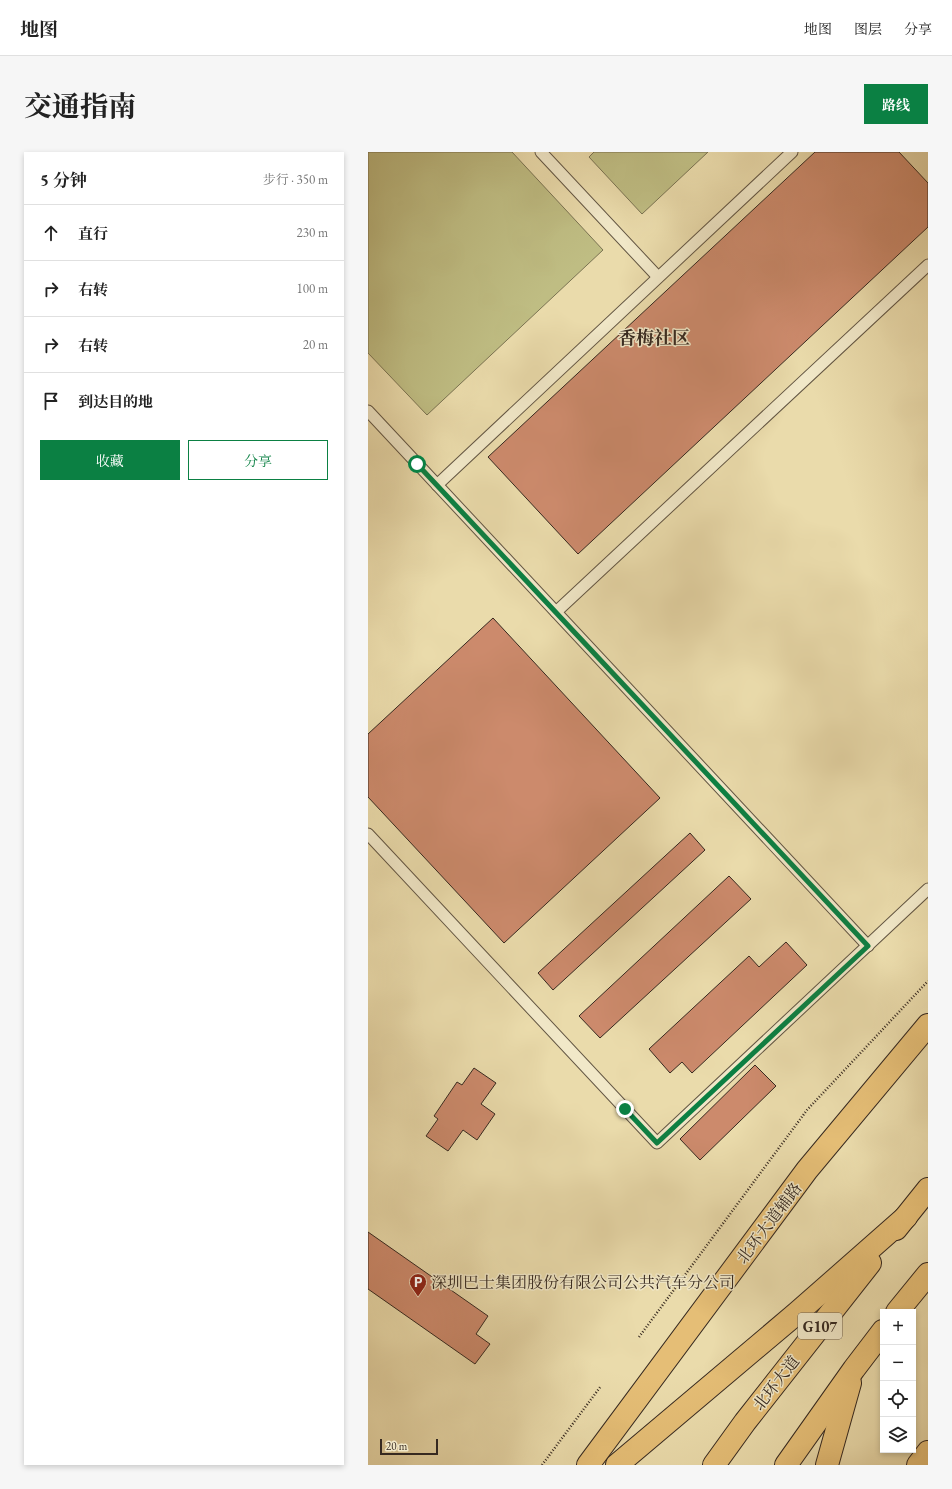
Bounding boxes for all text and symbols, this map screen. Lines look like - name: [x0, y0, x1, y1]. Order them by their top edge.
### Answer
- text: 地图: [20, 17, 58, 42]
- text: 地图: [804, 20, 832, 38]
- text: 图层: [854, 20, 882, 38]
- text: 分享: [904, 20, 932, 38]
- button: 路线: [864, 84, 928, 124]
- text: 交通指南: [24, 88, 136, 124]
- text: 5 分钟: [40, 169, 87, 191]
- text: 步行 · 350 m: [263, 171, 328, 188]
- icon: ahead: [40, 222, 62, 244]
- text: 直行: [78, 224, 108, 243]
- text: 230 m: [297, 224, 328, 241]
- icon: right: [40, 278, 62, 300]
- text: 右转: [78, 280, 108, 299]
- text: 100 m: [297, 280, 328, 297]
- district label: 香梅社区: [618, 326, 690, 349]
- icon: right: [40, 334, 62, 356]
- text: 右转: [78, 336, 108, 355]
- text: 20 m: [303, 336, 328, 353]
- icon: arrive: [40, 390, 62, 412]
- text: 到达目的地: [78, 392, 153, 411]
- button: 收藏: [40, 440, 180, 480]
- button: 分享: [188, 440, 328, 480]
- route start: [408, 455, 426, 473]
- route end: [616, 1100, 634, 1118]
- street label: 北环大道辅路: [732, 1178, 806, 1268]
- parking icon: 深圳巴士集团股份有限公司公共汽车分公司: [408, 1272, 428, 1297]
- place label: 深圳巴士集团股份有限公司公共汽车分公司: [431, 1272, 735, 1293]
- map controls: [880, 1309, 916, 1453]
- button: +: [880, 1309, 916, 1345]
- road number: G107: [798, 1313, 842, 1339]
- button: −: [880, 1345, 916, 1381]
- street label: 北环大道: [748, 1351, 804, 1415]
- button: locate: [880, 1381, 916, 1417]
- button: layers: [880, 1417, 916, 1453]
- scale bar: [380, 1437, 438, 1456]
- text: 20 m: [386, 1439, 407, 1453]

